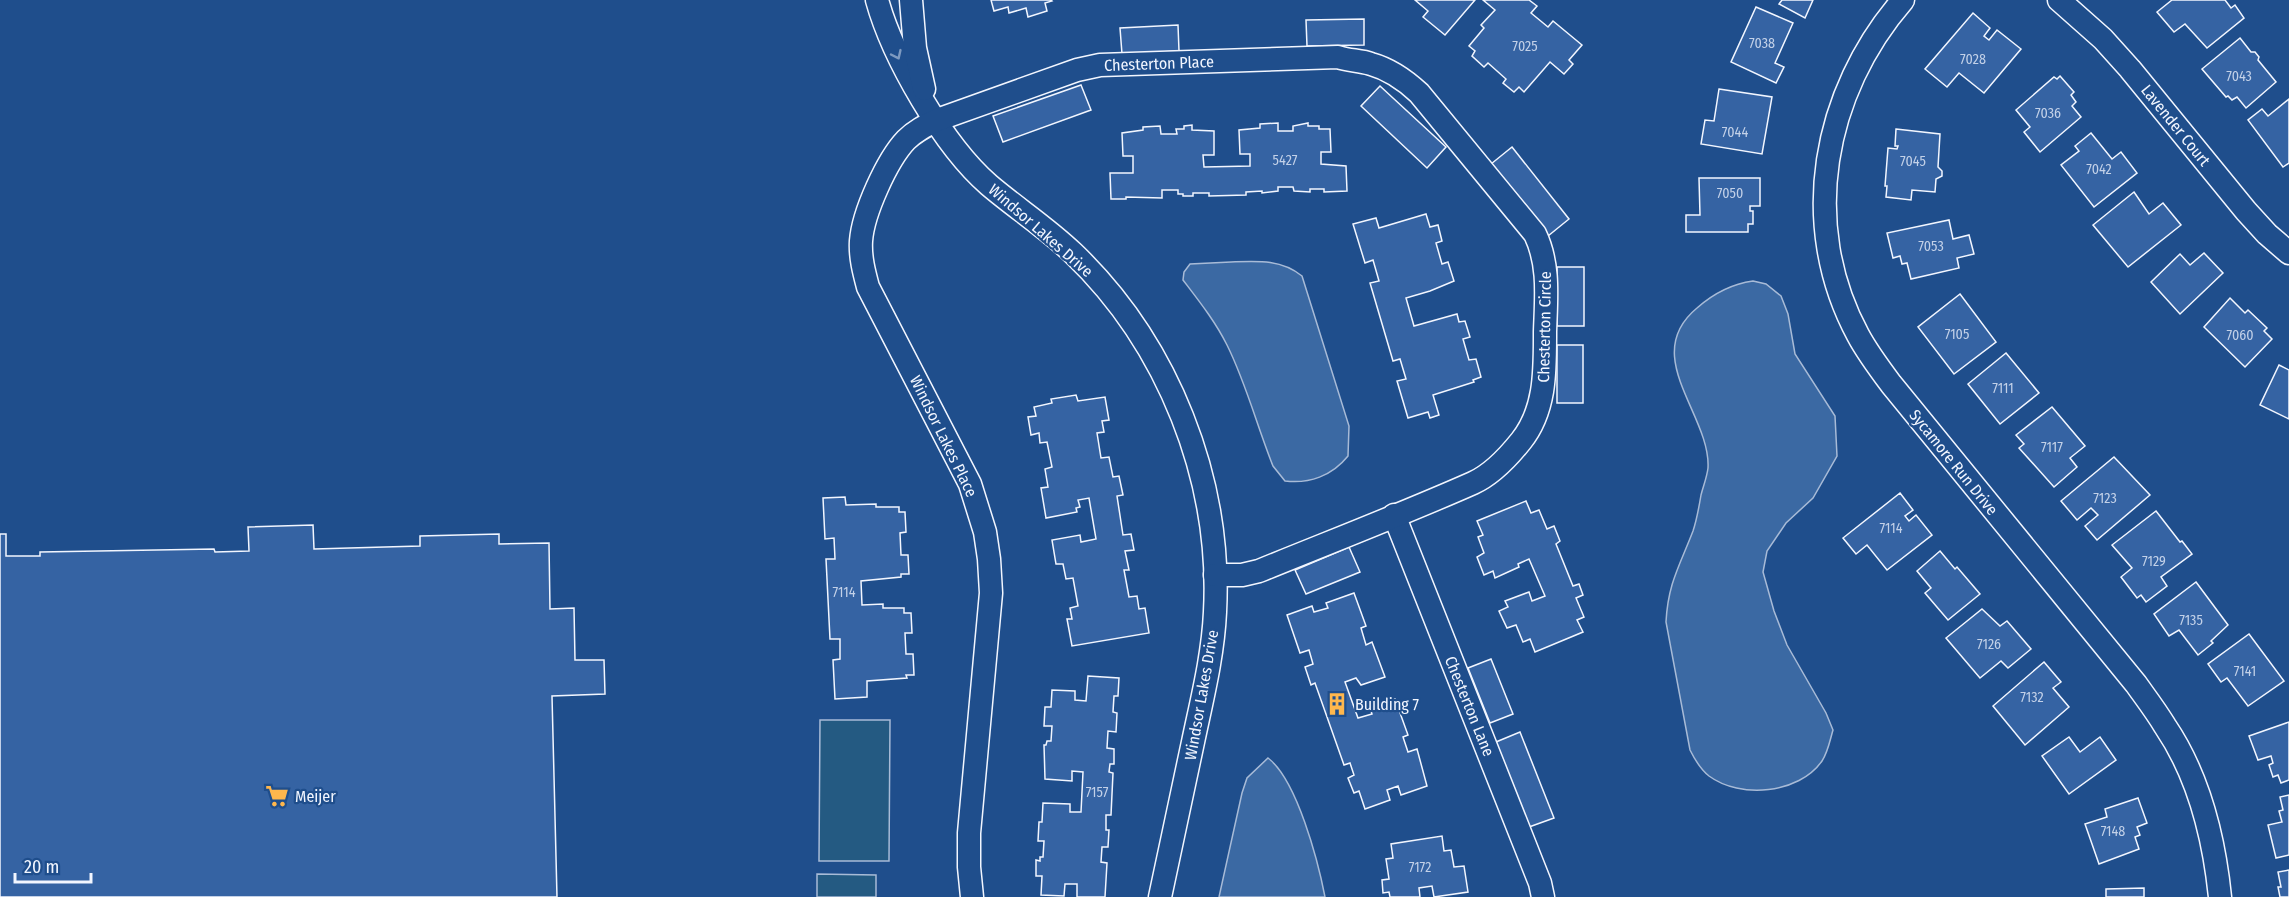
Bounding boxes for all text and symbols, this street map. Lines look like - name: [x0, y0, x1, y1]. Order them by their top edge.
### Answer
- house number: 7038: [1749, 35, 1775, 52]
- house number: 7025: [1512, 38, 1538, 55]
- one-way arrow: [890, 48, 902, 59]
- house number: 7028: [1960, 51, 1986, 68]
- street label: Chesterton Place: [1104, 52, 1214, 75]
- house number: 7043: [2226, 68, 2252, 85]
- street label: Lavender Court: [2137, 81, 2215, 170]
- house number: 7036: [2035, 105, 2061, 122]
- house number: 7044: [1722, 124, 1748, 141]
- house number: 5427: [1273, 152, 1298, 169]
- house number: 7045: [1900, 153, 1926, 170]
- house number: 7042: [2086, 161, 2112, 178]
- street label: Windsor Lakes Drive: [985, 180, 1097, 281]
- house number: 7050: [1717, 185, 1743, 202]
- house number: 7053: [1918, 238, 1944, 255]
- street label: Chesterton Circle: [1534, 271, 1555, 383]
- house number: 7105: [1945, 326, 1969, 343]
- house number: 7060: [2226, 327, 2254, 344]
- street label: Windsor Lakes Place: [906, 372, 981, 500]
- house number: 7111: [1992, 380, 2014, 397]
- street label: Sycamore Run Drive: [1905, 406, 2002, 519]
- house number: 7117: [2041, 439, 2063, 456]
- house number: 7123: [2093, 490, 2117, 507]
- house number: 7114: [1880, 520, 1903, 537]
- house number: 7129: [2142, 553, 2166, 570]
- house number: 7114: [833, 584, 856, 601]
- house number: 7135: [2179, 612, 2203, 629]
- street label: Windsor Lakes Drive: [1181, 628, 1222, 762]
- house number: 7126: [1977, 636, 2001, 653]
- street label: Chesterton Lane: [1441, 653, 1498, 759]
- house number: 7141: [2234, 663, 2256, 680]
- house number: 7132: [2020, 689, 2044, 706]
- building icon: Building 7: [1324, 691, 1350, 717]
- place label: Building 7: [1355, 695, 1420, 714]
- supermarket icon: Meijer: [264, 783, 290, 809]
- house number: 7157: [1086, 784, 1109, 801]
- place label: Meijer: [295, 787, 336, 806]
- house number: 7148: [2101, 823, 2125, 840]
- scale bar: [15, 846, 92, 884]
- text: 20 m: [24, 856, 59, 878]
- house number: 7172: [1409, 859, 1431, 876]

